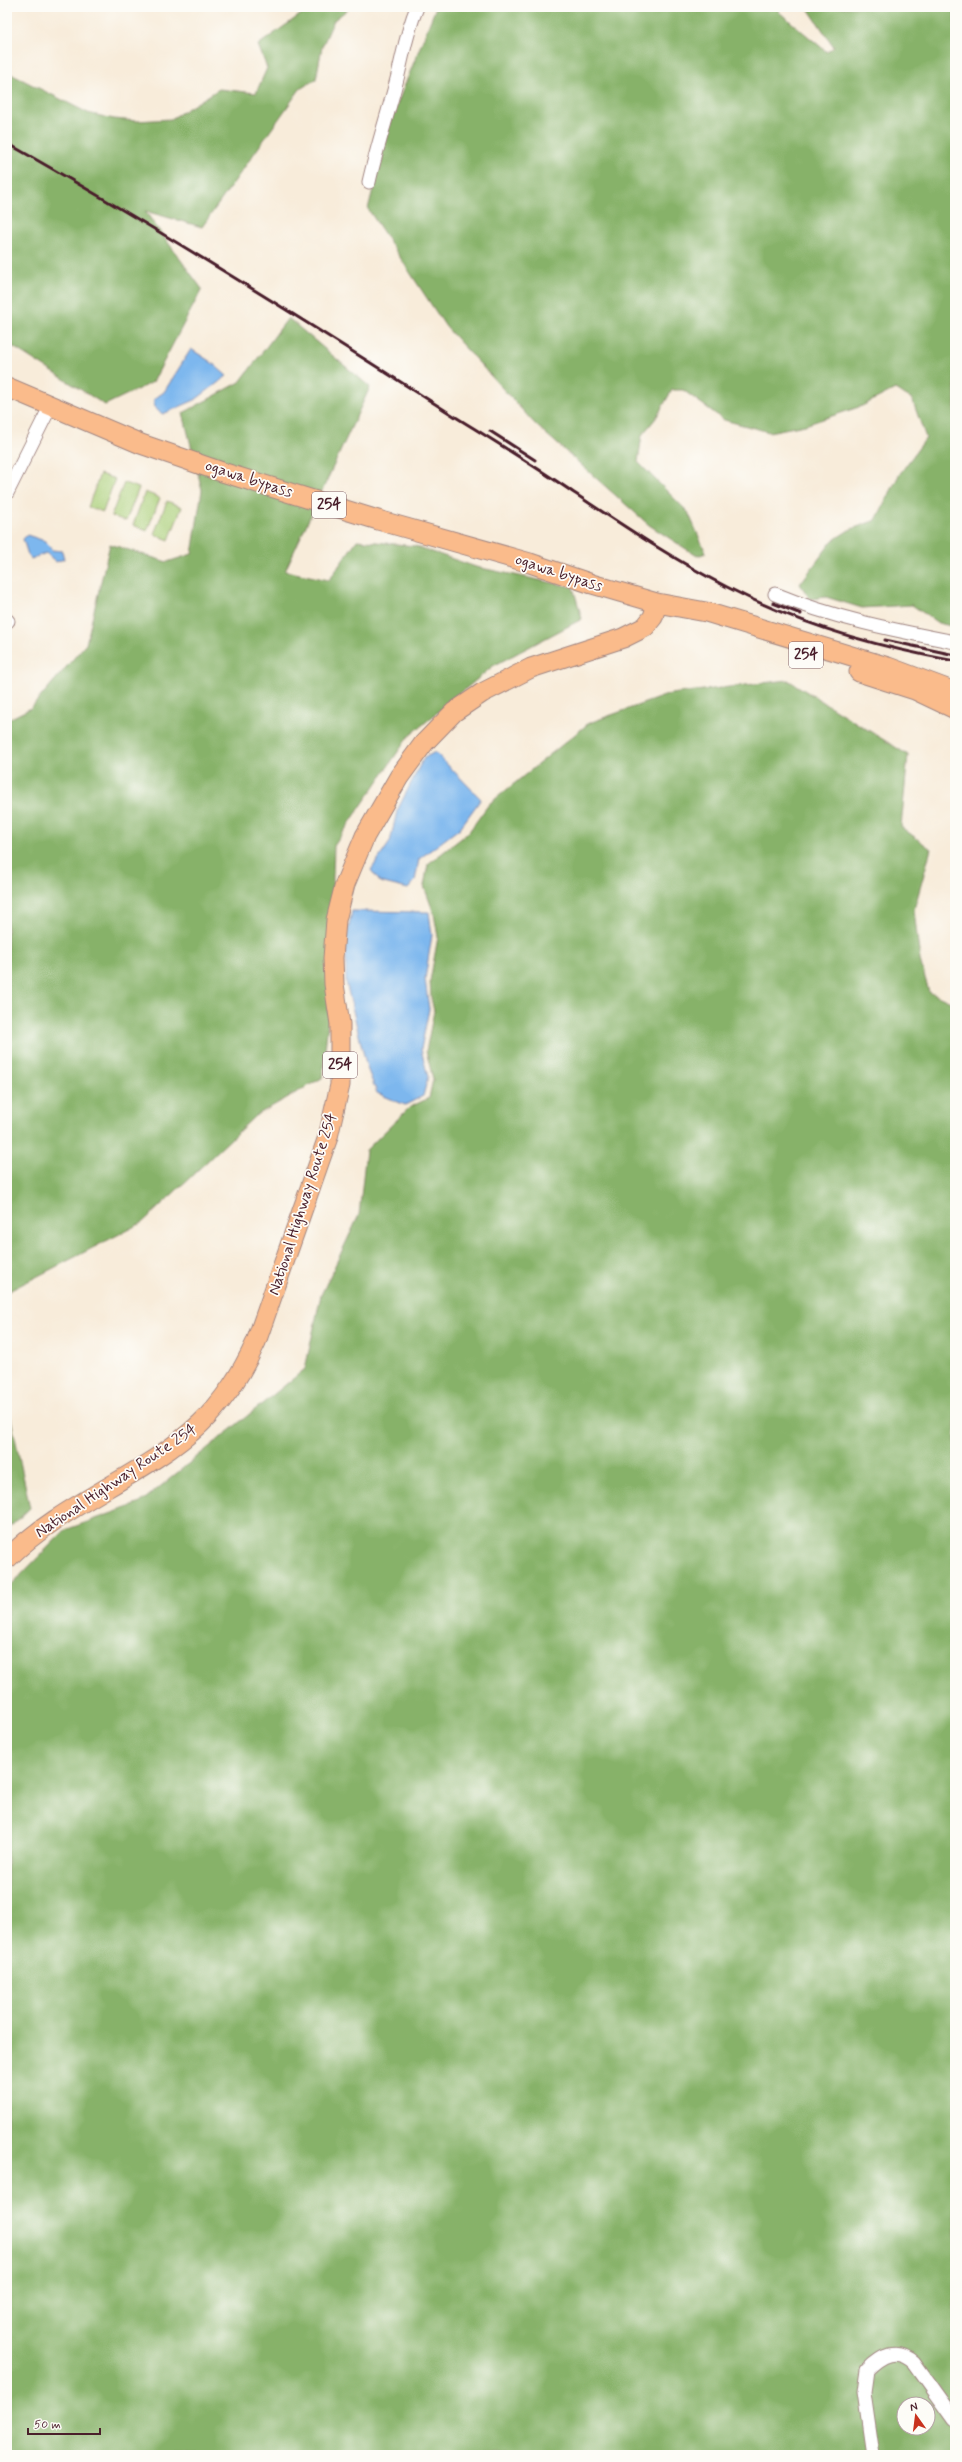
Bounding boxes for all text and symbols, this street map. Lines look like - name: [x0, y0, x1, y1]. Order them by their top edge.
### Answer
- street label: ogawa bypass: [203, 455, 295, 503]
- road number: 254: [312, 492, 346, 518]
- street label: ogawa bypass: [513, 549, 605, 597]
- road number: 254: [789, 642, 823, 668]
- road number: 254: [323, 1052, 357, 1078]
- street label: National Highway Route 254: [264, 1110, 342, 1298]
- street label: National Highway Route 254: [31, 1419, 201, 1543]
- north arrow: [896, 2396, 936, 2436]
- text: N: [909, 2400, 919, 2415]
- scale bar: [28, 2410, 100, 2436]
- text: 50 m: [34, 2417, 61, 2433]

